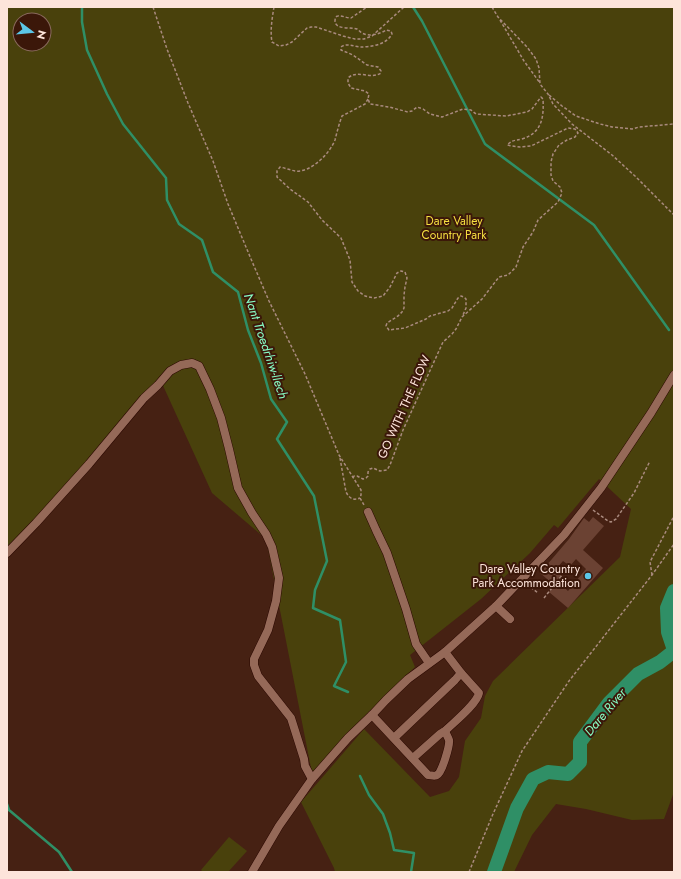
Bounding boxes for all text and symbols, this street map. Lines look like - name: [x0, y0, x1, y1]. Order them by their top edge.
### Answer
- north arrow: [12, 12, 52, 52]
- text: N: [33, 28, 51, 41]
- park label: Dare Valley Country Park: [422, 212, 487, 244]
- water label: Nant Troedrhiw-llech: [239, 291, 293, 402]
- street label: GO WITH THE FLOW: [373, 352, 435, 462]
- place label: Dare Valley Country Park Accommodation: [472, 560, 581, 592]
- marker: Dare Valley Country Park Accommodation: [583, 571, 593, 581]
- water label: Dare River: [579, 684, 631, 740]

